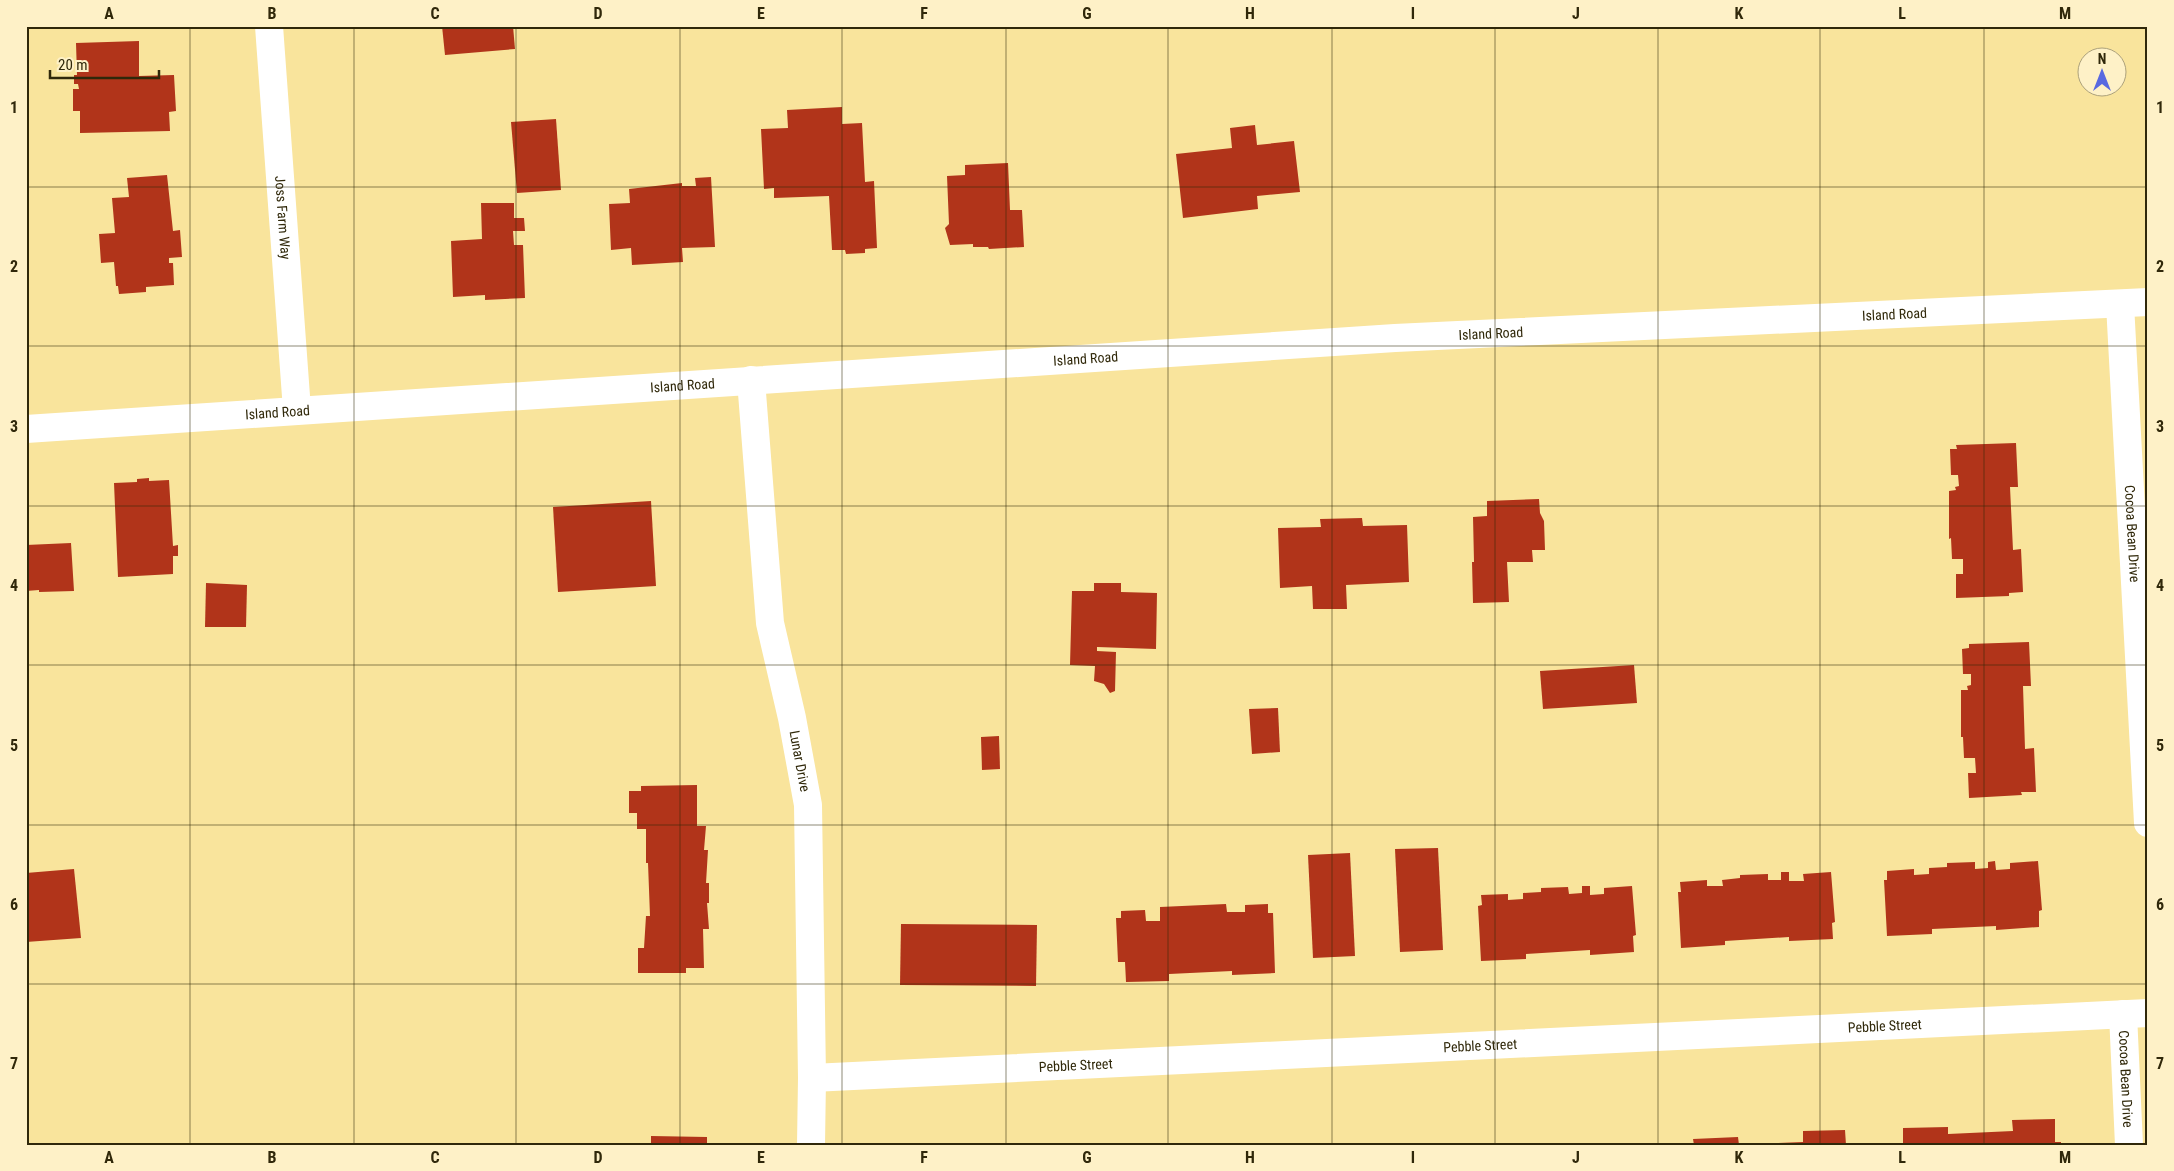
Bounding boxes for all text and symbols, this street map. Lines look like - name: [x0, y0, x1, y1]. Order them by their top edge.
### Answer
- text: A: [104, 4, 114, 23]
- text: B: [268, 4, 277, 23]
- text: C: [430, 4, 440, 23]
- text: D: [593, 4, 603, 23]
- text: E: [757, 4, 765, 23]
- text: F: [920, 4, 928, 23]
- text: G: [1082, 4, 1092, 23]
- text: H: [1245, 4, 1255, 23]
- text: I: [1411, 4, 1415, 23]
- text: J: [1572, 4, 1580, 23]
- text: K: [1735, 4, 1744, 23]
- text: L: [1898, 4, 1906, 23]
- text: M: [2059, 4, 2071, 23]
- scale bar: [50, 48, 159, 80]
- north arrow: [2076, 48, 2126, 98]
- text: N: [2098, 51, 2106, 67]
- text: 20 m: [58, 56, 88, 74]
- text: 1: [10, 98, 18, 117]
- text: 1: [2156, 98, 2164, 117]
- street label: Joss Farm Way: [272, 175, 294, 260]
- text: 2: [10, 257, 18, 276]
- text: 2: [2156, 257, 2164, 276]
- street label: Island Road: [1862, 305, 1927, 324]
- street label: Island Road: [1458, 324, 1524, 343]
- street label: Island Road: [1053, 348, 1119, 369]
- street label: Island Road: [650, 375, 715, 395]
- street label: Island Road: [245, 402, 310, 422]
- text: 3: [10, 417, 18, 436]
- text: 3: [2156, 417, 2164, 436]
- street label: Cocoa Bean Drive: [2122, 485, 2143, 583]
- text: 4: [10, 576, 18, 595]
- text: 4: [2156, 576, 2164, 595]
- street label: Lunar Drive: [786, 729, 813, 793]
- text: 5: [10, 736, 18, 755]
- text: 5: [2156, 736, 2164, 755]
- text: 6: [10, 895, 18, 914]
- text: 6: [2156, 895, 2164, 914]
- street label: Pebble Street: [1847, 1016, 1922, 1036]
- street label: Cocoa Bean Drive: [2116, 1030, 2136, 1128]
- street label: Pebble Street: [1443, 1036, 1518, 1055]
- text: 7: [10, 1054, 18, 1073]
- text: 7: [2156, 1054, 2164, 1073]
- street label: Pebble Street: [1038, 1055, 1113, 1075]
- text: A: [104, 1148, 114, 1167]
- text: B: [268, 1148, 277, 1167]
- text: C: [430, 1148, 440, 1167]
- text: D: [593, 1148, 603, 1167]
- text: E: [757, 1148, 765, 1167]
- text: F: [920, 1148, 928, 1167]
- text: G: [1082, 1148, 1092, 1167]
- text: H: [1245, 1148, 1255, 1167]
- text: I: [1411, 1148, 1415, 1167]
- text: J: [1572, 1148, 1580, 1167]
- text: K: [1735, 1148, 1744, 1167]
- text: L: [1898, 1148, 1906, 1167]
- text: M: [2059, 1148, 2071, 1167]

